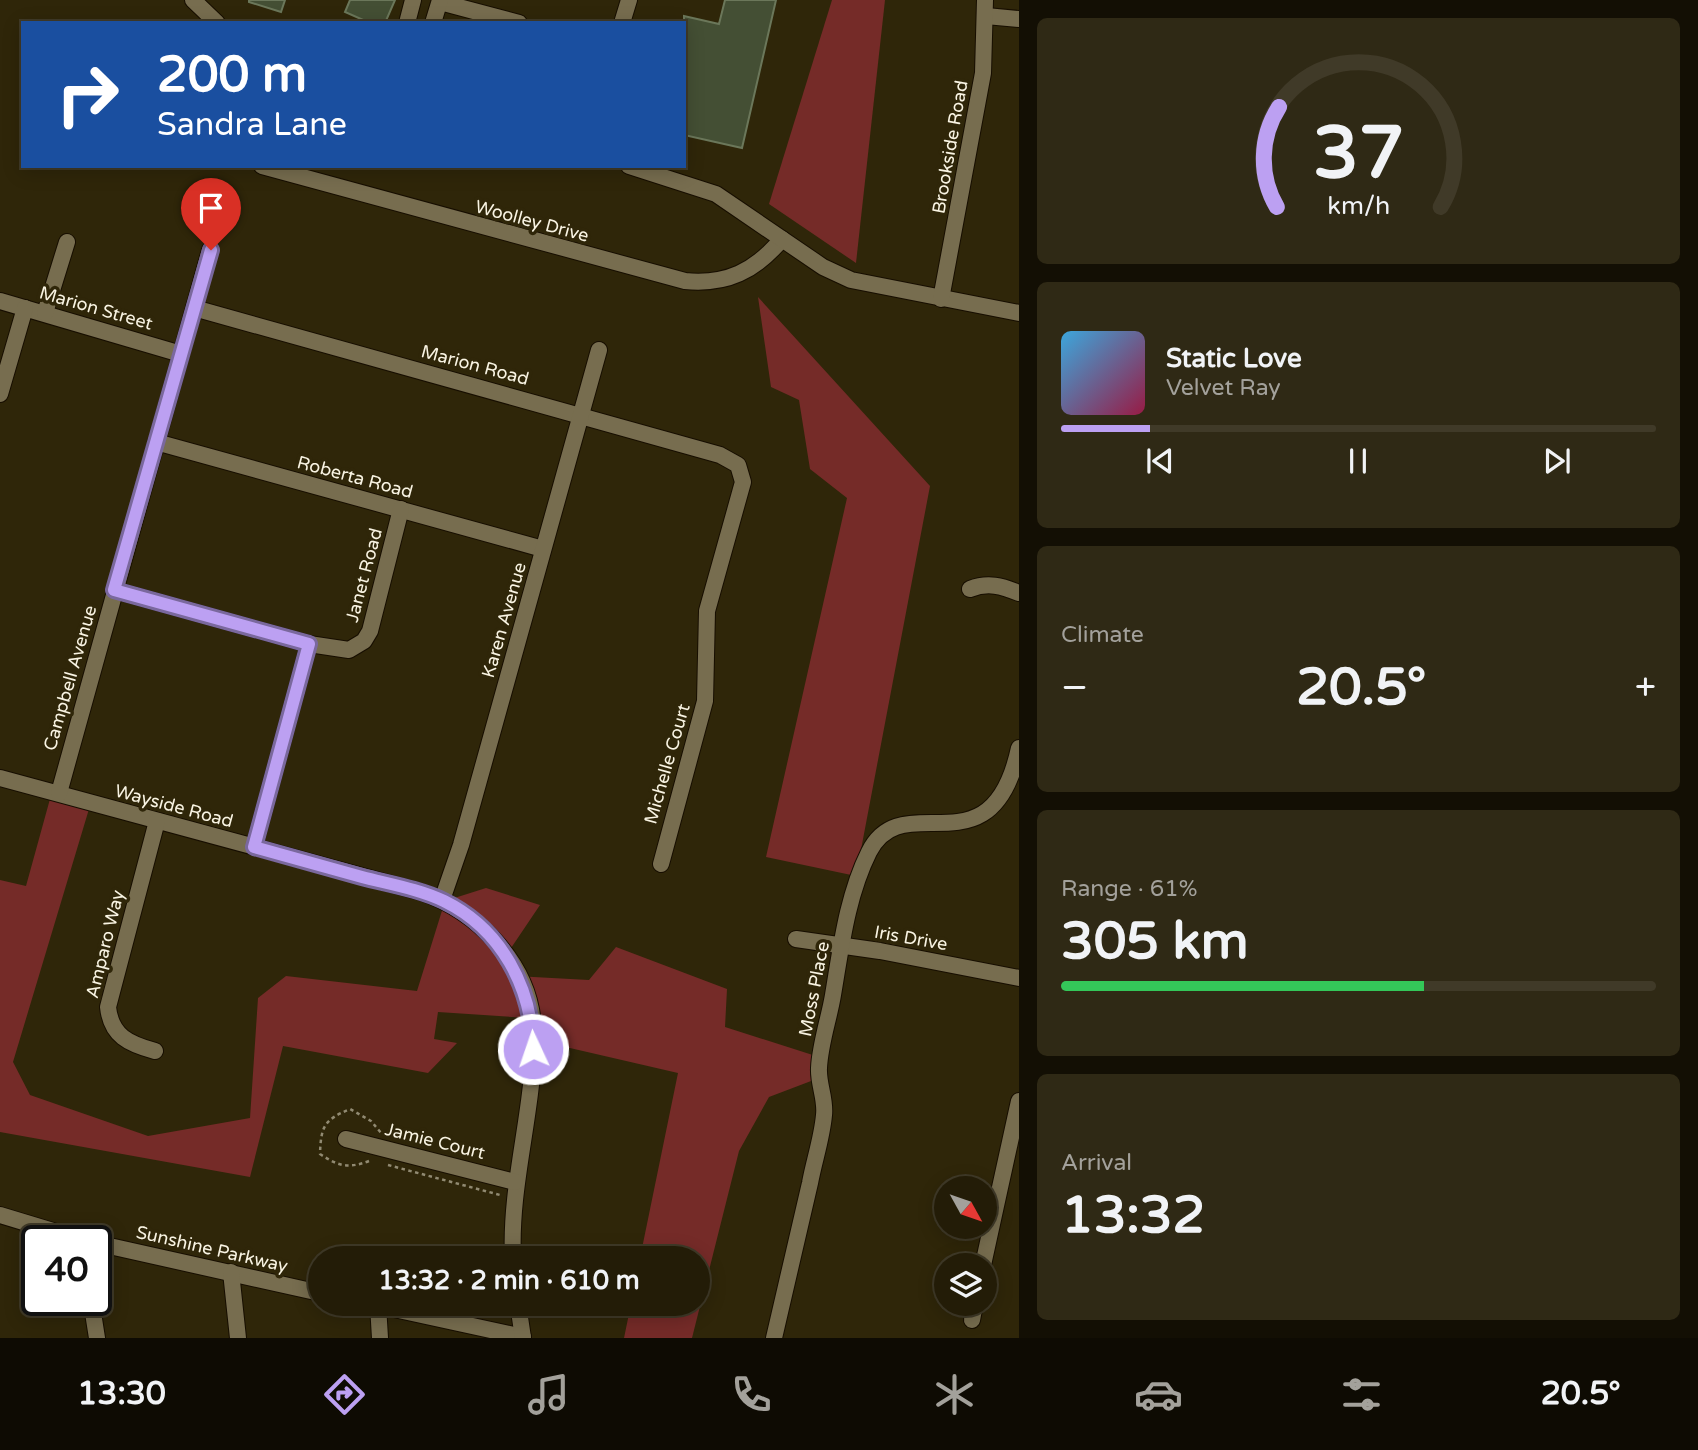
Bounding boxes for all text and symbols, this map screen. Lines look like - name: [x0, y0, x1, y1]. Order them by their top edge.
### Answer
- text: 200 m: [157, 46, 307, 105]
- icon: right: [42, 49, 133, 140]
- street label: Brookside Road: [927, 79, 973, 215]
- text: Sandra Lane: [157, 106, 347, 144]
- text: 37: [1313, 110, 1404, 198]
- pin: [181, 178, 241, 250]
- icon: arrive: [192, 189, 230, 227]
- text: km/h: [1327, 191, 1390, 221]
- street label: Woolley Drive: [473, 195, 591, 247]
- street label: Marion Street: [37, 281, 155, 335]
- street label: Marion Road: [419, 340, 531, 390]
- text: Static Love: [1166, 343, 1302, 374]
- text: Velvet Ray: [1166, 374, 1281, 402]
- icon: previous: [1141, 442, 1179, 480]
- icon: pause: [1339, 442, 1377, 480]
- icon: next: [1538, 442, 1576, 480]
- street label: Roberta Road: [295, 451, 415, 503]
- street label: Janet Road: [341, 526, 387, 624]
- street label: Karen Avenue: [477, 560, 531, 680]
- street label: Campbell Avenue: [39, 603, 101, 753]
- text: Climate: [1061, 621, 1144, 649]
- text: 20.5°: [1296, 656, 1426, 719]
- text: −: [1061, 665, 1088, 711]
- text: +: [1635, 665, 1656, 711]
- street label: Michelle Court: [639, 701, 695, 827]
- street label: Wayside Road: [112, 780, 236, 832]
- text: Range · 61%: [1061, 875, 1197, 903]
- street label: Amparo Way: [81, 887, 129, 1000]
- text: 305 km: [1061, 910, 1249, 973]
- street label: Iris Drive: [873, 921, 949, 955]
- street label: Moss Place: [794, 940, 834, 1038]
- position arrow: [496, 1012, 570, 1086]
- street label: Jamie Court: [383, 1118, 487, 1164]
- text: Arrival: [1061, 1149, 1132, 1177]
- north arrow: [934, 1176, 998, 1239]
- map controls: [934, 1176, 997, 1316]
- text: 13:32: [1061, 1184, 1205, 1247]
- street label: Sunshine Parkway: [134, 1221, 290, 1277]
- speed limit sign: 40: [21, 1225, 112, 1316]
- button: layers: [934, 1253, 997, 1316]
- text: 13:32 · 2 min · 610 m: [378, 1265, 640, 1296]
- icon: directions: [320, 1370, 369, 1419]
- icon: music: [524, 1370, 573, 1419]
- icon: phone: [727, 1370, 776, 1419]
- icon: climate: [930, 1370, 979, 1419]
- icon: car: [1134, 1370, 1183, 1419]
- icon: filters: [1337, 1370, 1386, 1419]
- text: 13:30: [77, 1375, 166, 1413]
- text: 20.5°: [1541, 1375, 1621, 1413]

